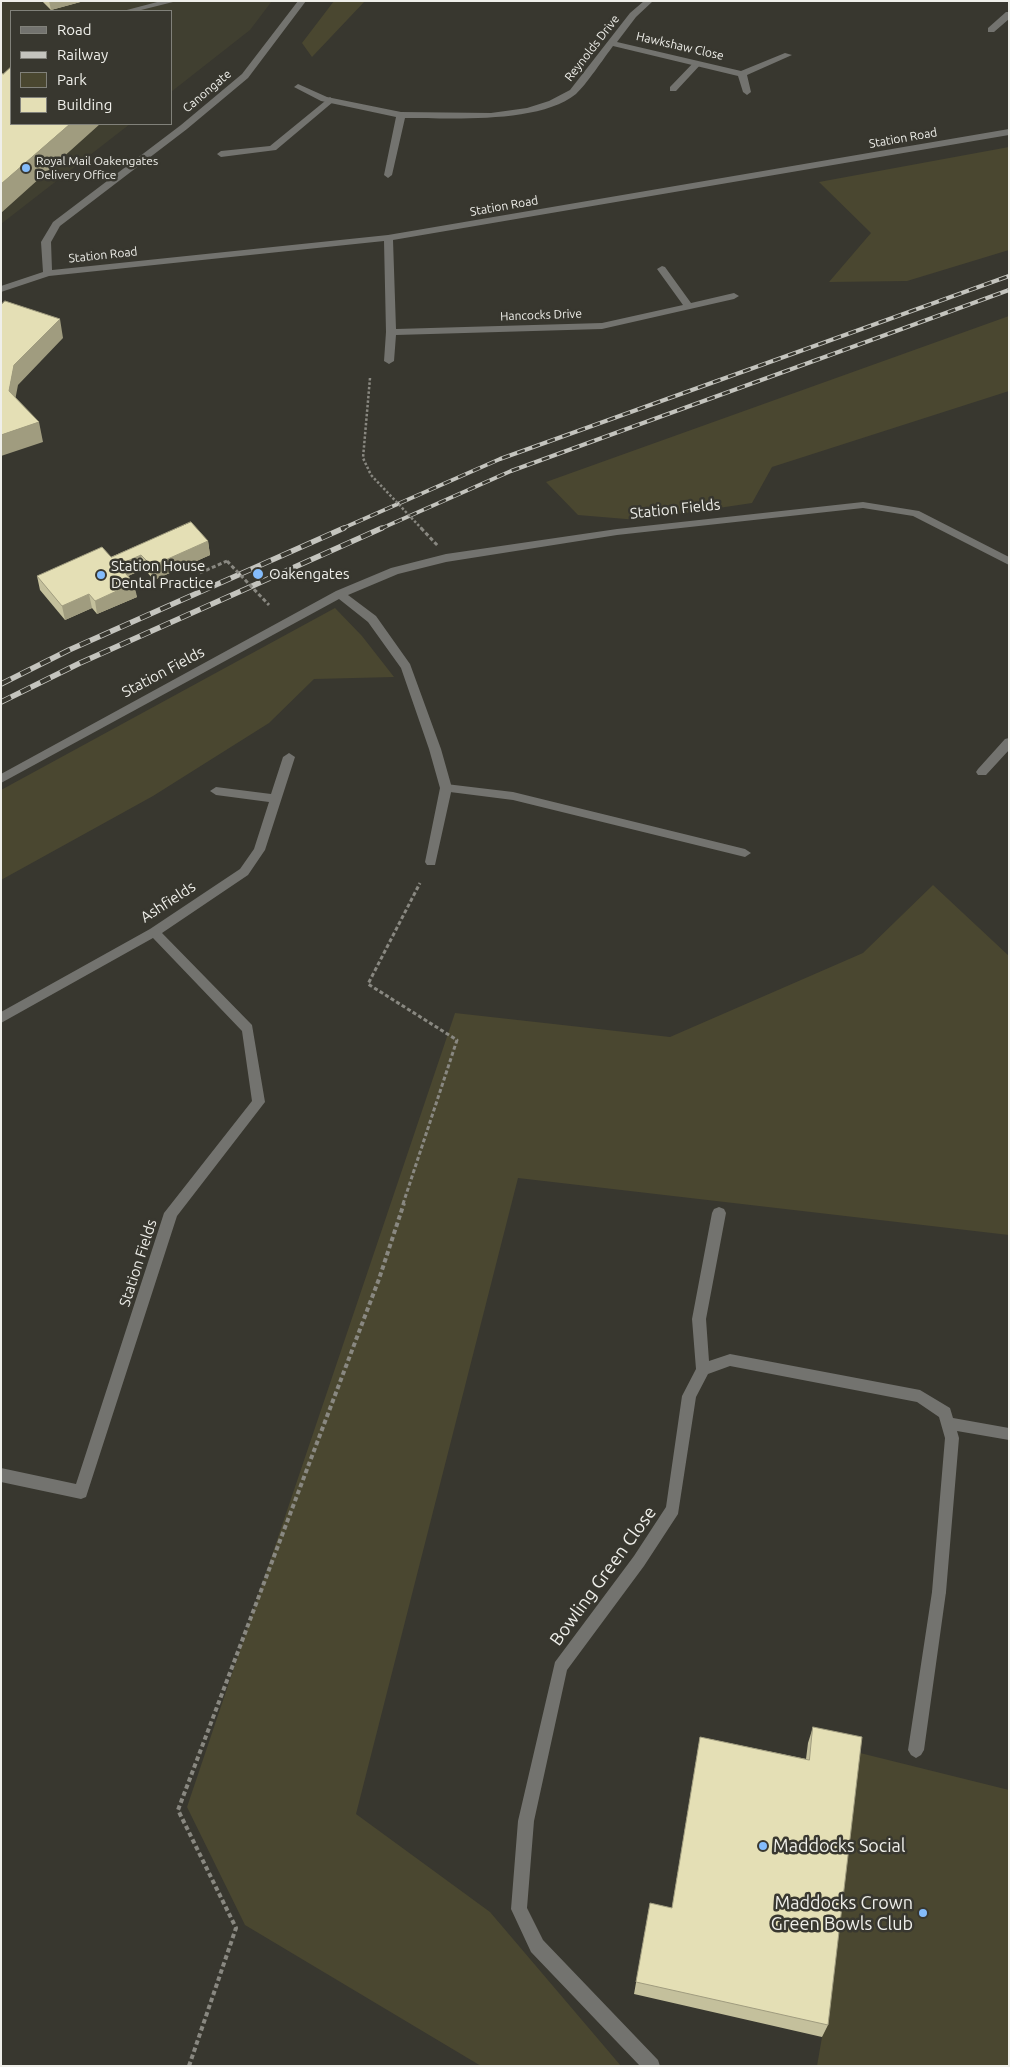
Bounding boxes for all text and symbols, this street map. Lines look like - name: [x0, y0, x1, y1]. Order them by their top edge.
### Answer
- legend: [10, 10, 172, 125]
- street label: Reynolds Drive: [562, 12, 622, 84]
- text: Road: [57, 21, 92, 38]
- street label: Hawkshaw Close: [635, 29, 725, 63]
- text: Railway: [57, 46, 108, 63]
- street label: Canongate: [180, 67, 234, 115]
- text: Park: [57, 71, 87, 88]
- text: Building: [57, 96, 112, 113]
- street label: Station Road: [868, 125, 938, 151]
- place label: Royal Mail Oakengates Delivery Office: [36, 154, 158, 182]
- marker: Royal Mail Oakengates Delivery Office: [20, 162, 32, 174]
- street label: Station Road: [469, 193, 539, 219]
- street label: Station Road: [68, 244, 138, 266]
- street label: Hancocks Drive: [500, 306, 582, 324]
- street label: Station Fields: [629, 495, 721, 523]
- place label: Station House Dental Practice: [111, 557, 213, 592]
- place label: Oakengates: [269, 565, 350, 583]
- marker: Oakengates: [251, 567, 265, 581]
- marker: Station House Dental Practice: [95, 569, 107, 581]
- street label: Station Fields: [119, 643, 207, 701]
- street label: Ashfields: [137, 878, 199, 926]
- street label: Station Fields: [115, 1217, 161, 1309]
- street label: Bowling Green Close: [545, 1502, 661, 1650]
- place label: Maddocks Social: [773, 1835, 906, 1857]
- marker: Maddocks Social: [757, 1840, 769, 1852]
- place label: Maddocks Crown Green Bowls Club: [771, 1892, 913, 1935]
- marker: Maddocks Crown Green Bowls Club: [917, 1907, 929, 1919]

